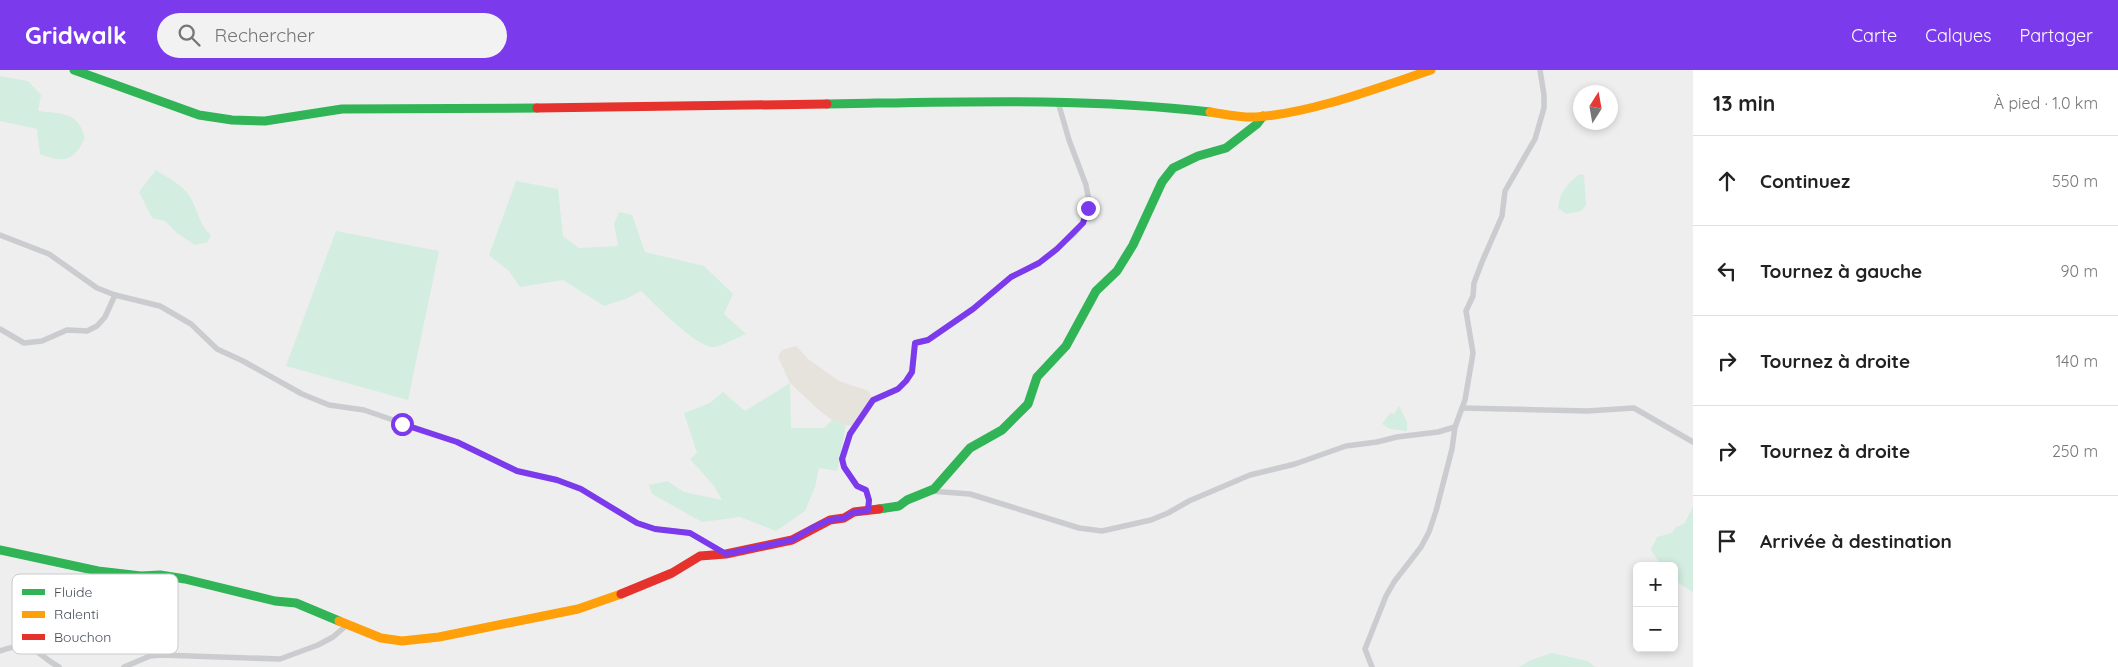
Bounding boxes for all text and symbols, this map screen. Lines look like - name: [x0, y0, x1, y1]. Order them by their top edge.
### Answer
- search box: [157, 13, 507, 58]
- text: Gridwalk: [25, 20, 127, 50]
- icon: search: [175, 21, 203, 49]
- text: Rechercher: [215, 23, 315, 47]
- text: Carte: [1851, 24, 1897, 47]
- text: Calques: [1925, 24, 1992, 47]
- text: Partager: [2020, 24, 2093, 47]
- north arrow: [1573, 85, 1618, 130]
- text: 13 min: [1713, 90, 1775, 116]
- text: À pied · 1.0 km: [1994, 93, 2098, 113]
- icon: ahead: [1713, 167, 1741, 195]
- text: Continuez: [1760, 169, 1850, 193]
- text: 550 m: [2052, 171, 2098, 191]
- route end: [1077, 197, 1100, 220]
- icon: left: [1713, 257, 1741, 285]
- text: Tournez à gauche: [1760, 259, 1922, 283]
- text: 90 m: [2061, 261, 2098, 281]
- icon: right: [1713, 347, 1741, 375]
- text: Tournez à droite: [1760, 349, 1910, 373]
- text: 140 m: [2055, 351, 2098, 371]
- route start: [391, 413, 414, 436]
- icon: right: [1713, 437, 1741, 465]
- text: Tournez à droite: [1760, 439, 1910, 463]
- text: 250 m: [2052, 441, 2098, 461]
- icon: arrive: [1713, 527, 1741, 555]
- text: Arrivée à destination: [1760, 529, 1952, 553]
- map controls: [1633, 562, 1678, 652]
- button: +: [1633, 562, 1678, 607]
- legend: [12, 574, 178, 654]
- text: Fluide: [54, 583, 93, 601]
- text: Ralenti: [54, 605, 99, 623]
- button: −: [1633, 607, 1678, 652]
- text: Bouchon: [54, 628, 111, 646]

